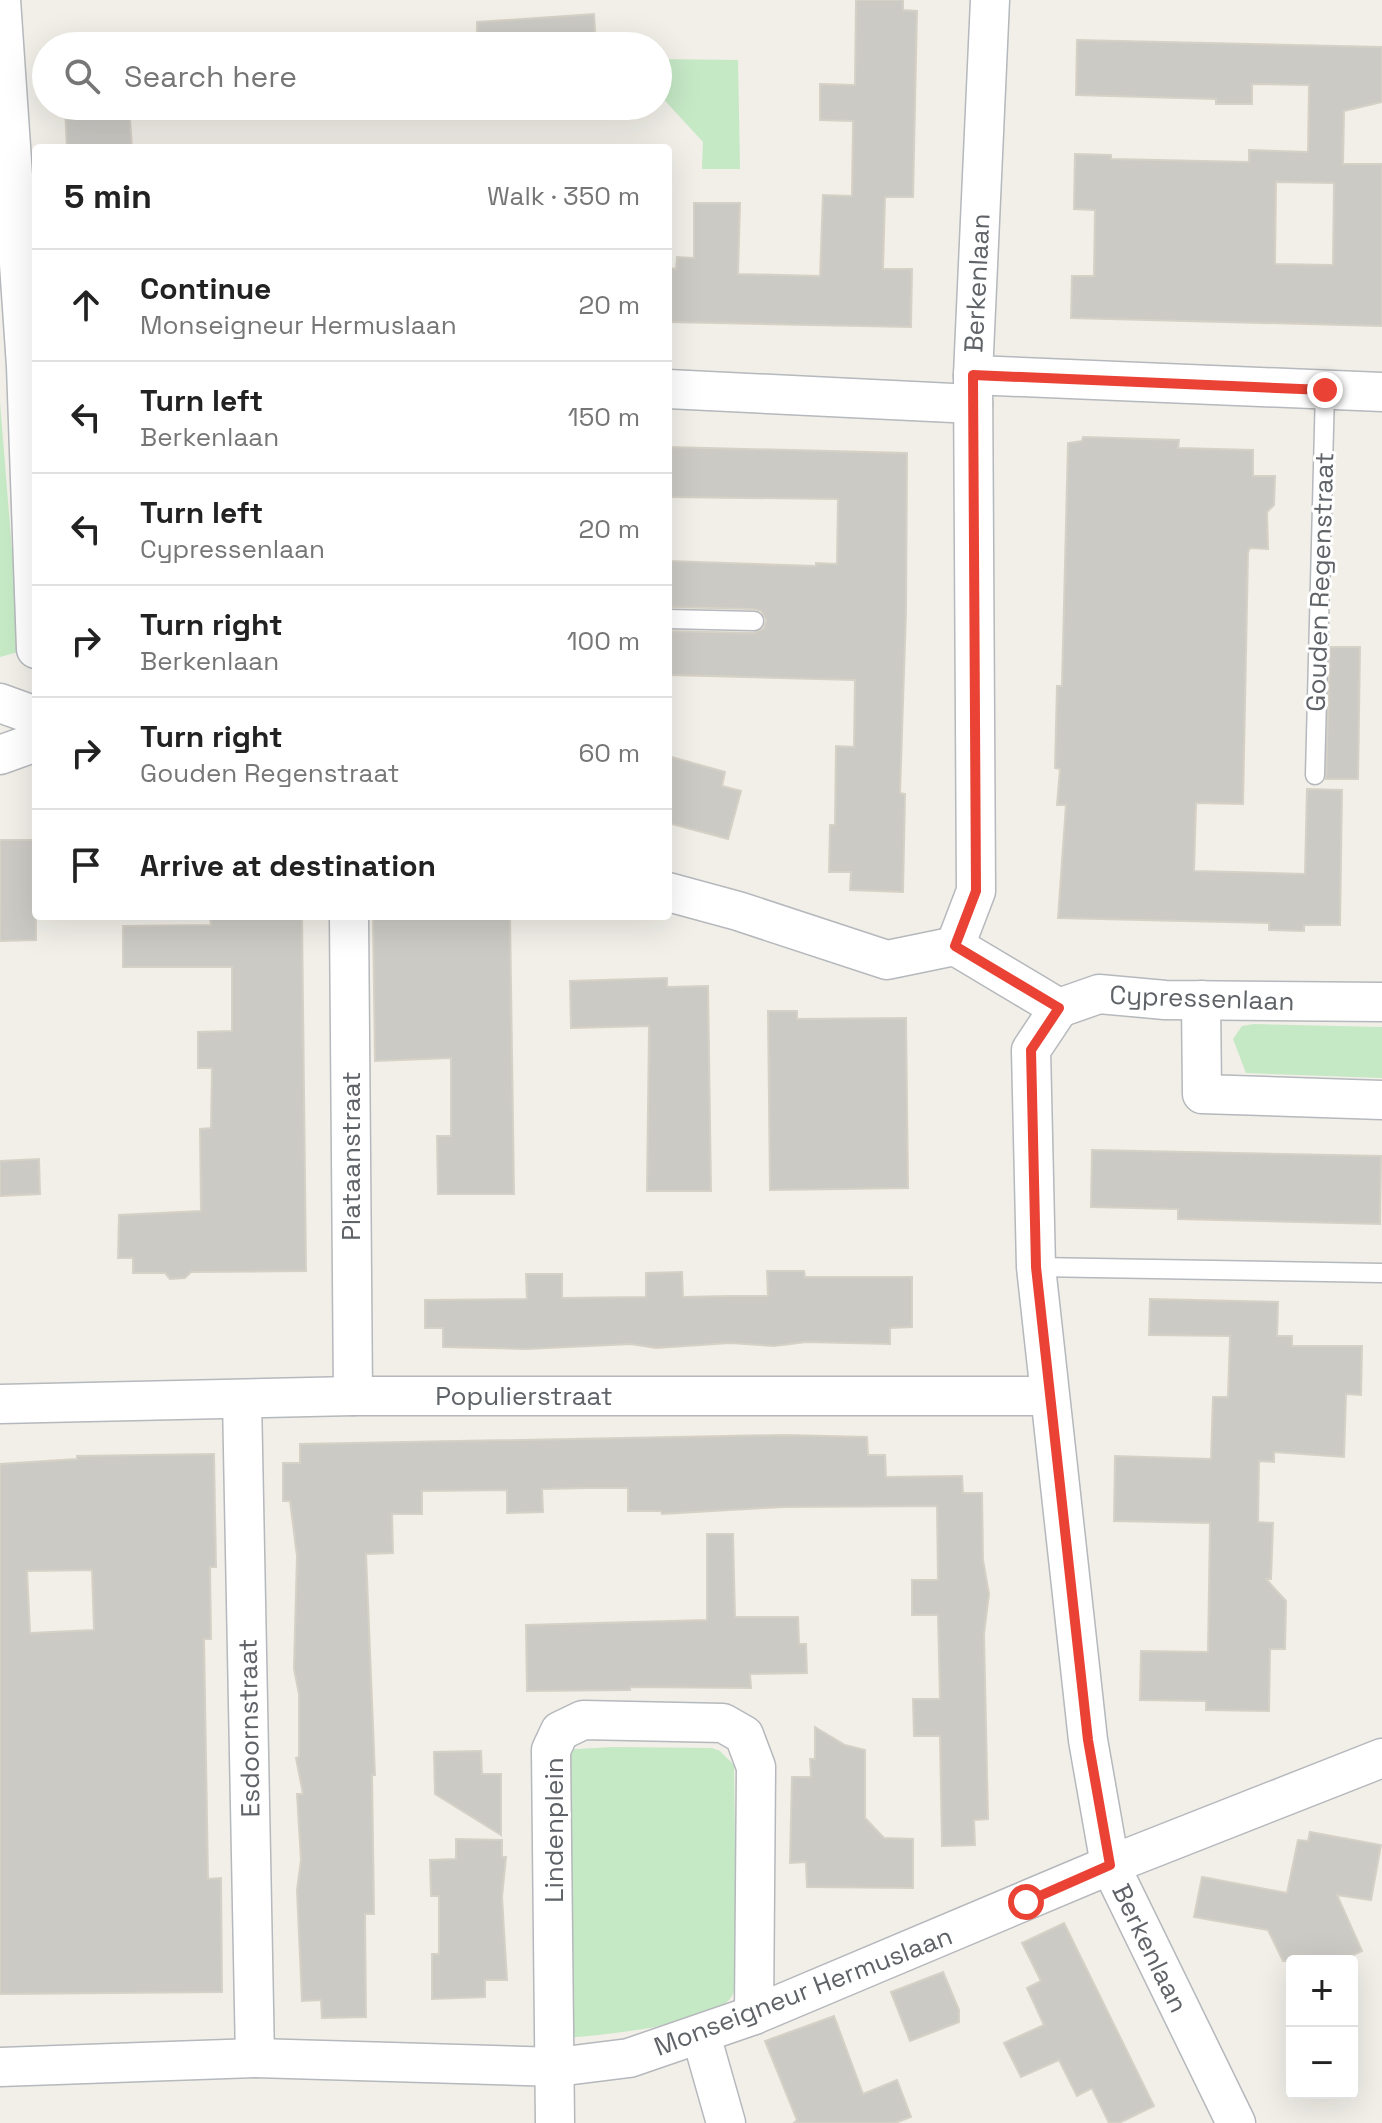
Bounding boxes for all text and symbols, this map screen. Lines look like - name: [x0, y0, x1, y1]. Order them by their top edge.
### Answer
- search box: [32, 32, 672, 120]
- icon: search: [60, 54, 104, 98]
- text: Search here: [124, 57, 297, 96]
- text: 5 min: [64, 175, 152, 218]
- text: Walk · 350 m: [487, 179, 640, 213]
- street label: Berkenlaan: [956, 213, 998, 353]
- text: Continue: [140, 269, 271, 308]
- icon: ahead: [64, 283, 108, 327]
- text: 20 m: [579, 288, 640, 322]
- text: Monseigneur Hermuslaan: [140, 308, 457, 342]
- route end: [1307, 372, 1343, 408]
- text: Turn left: [140, 381, 263, 420]
- icon: left: [64, 395, 108, 439]
- text: 150 m: [568, 400, 640, 434]
- text: Berkenlaan: [140, 420, 279, 454]
- street label: Gouden Regenstraat: [1298, 452, 1342, 712]
- text: Turn left: [140, 493, 263, 532]
- icon: left: [64, 507, 108, 551]
- text: 20 m: [579, 512, 640, 546]
- text: Cypressenlaan: [140, 532, 325, 566]
- text: Turn right: [140, 605, 283, 644]
- icon: right: [64, 619, 108, 663]
- text: 100 m: [567, 624, 640, 658]
- text: Berkenlaan: [140, 644, 279, 678]
- text: Turn right: [140, 717, 283, 756]
- icon: right: [64, 731, 108, 775]
- text: 60 m: [578, 736, 640, 770]
- text: Gouden Regenstraat: [140, 756, 399, 790]
- icon: arrive: [64, 843, 108, 887]
- text: Arrive at destination: [140, 846, 436, 885]
- street label: Cypressenlaan: [1109, 978, 1295, 1018]
- street label: Plataanstraat: [334, 1071, 368, 1241]
- street label: Populierstraat: [435, 1379, 613, 1413]
- street label: Esdoornstraat: [230, 1638, 268, 1818]
- street label: Lindenplein: [537, 1757, 571, 1903]
- street label: Berkenlaan: [1104, 1878, 1196, 2018]
- route start: [1008, 1884, 1044, 1920]
- street label: Monseigneur Hermuslaan: [649, 1918, 957, 2064]
- map controls: [1286, 1955, 1358, 2099]
- button: +: [1286, 1955, 1358, 2027]
- button: −: [1286, 2027, 1358, 2099]

